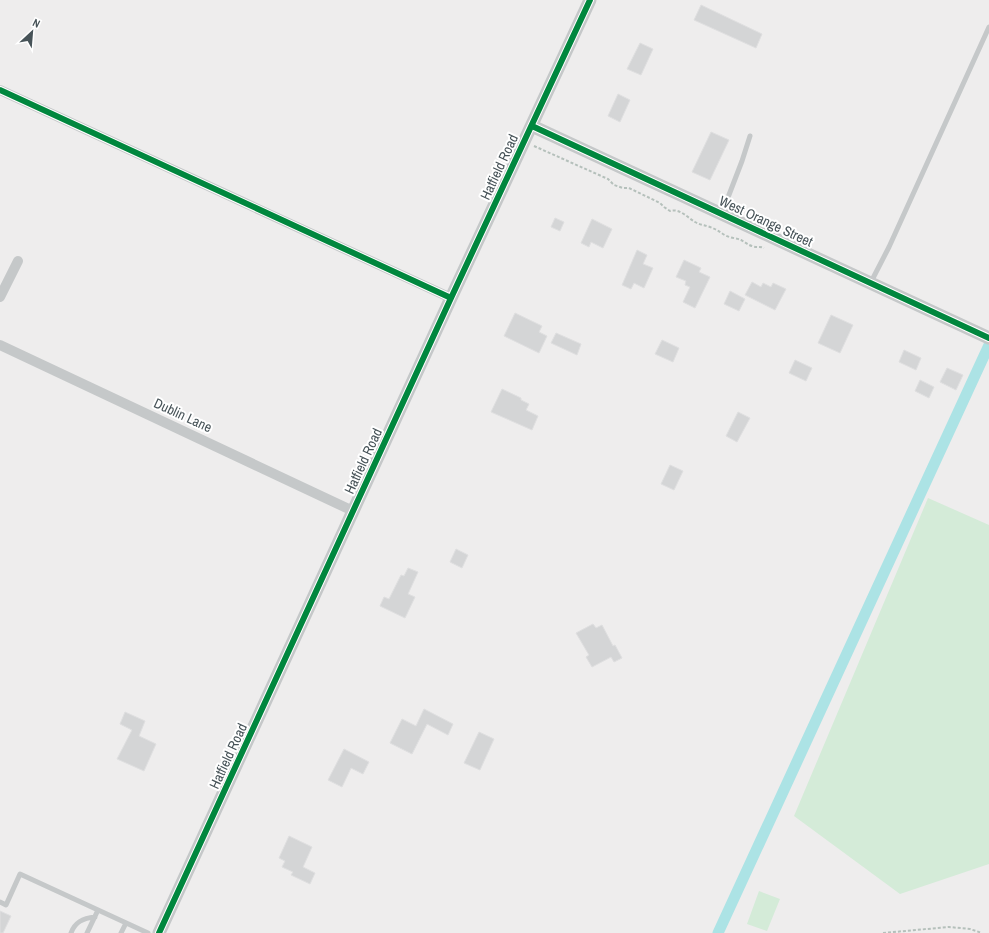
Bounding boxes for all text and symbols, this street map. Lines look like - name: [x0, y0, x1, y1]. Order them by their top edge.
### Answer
- north arrow: [12, 12, 52, 52]
- text: N: [30, 15, 42, 31]
- street label: Hatfield Road: [476, 131, 522, 203]
- street label: West Orange Street: [716, 191, 816, 251]
- street label: Dublin Lane: [151, 394, 215, 436]
- street label: Hatfield Road: [340, 425, 386, 497]
- street label: Hatfield Road: [205, 720, 251, 792]

